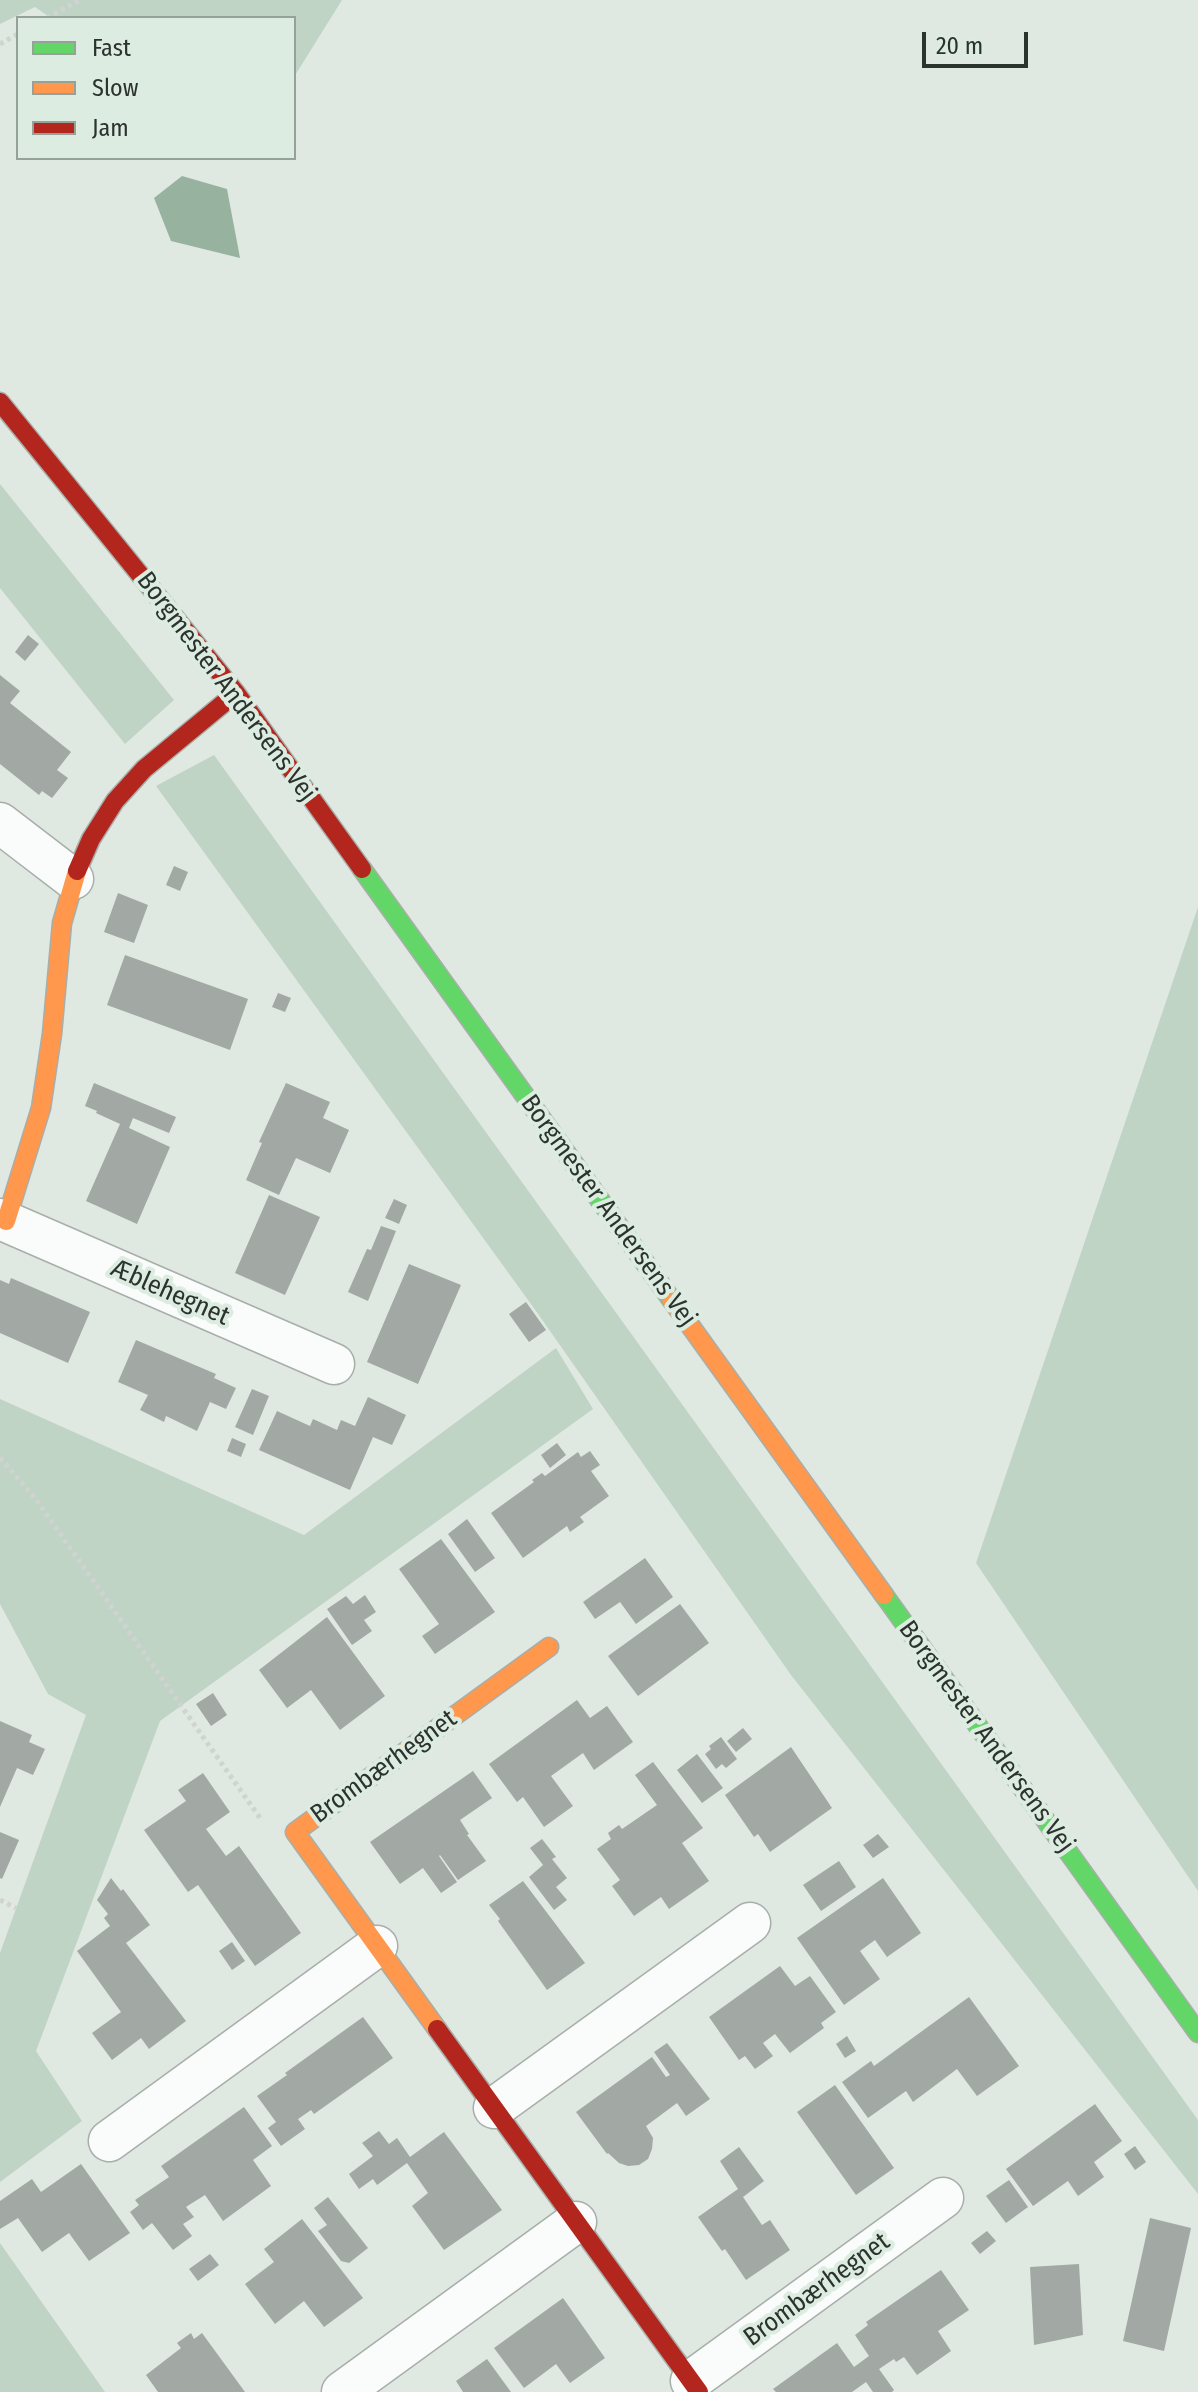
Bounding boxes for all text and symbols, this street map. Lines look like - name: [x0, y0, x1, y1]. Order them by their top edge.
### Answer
- legend: [16, 16, 296, 160]
- scale bar: [926, 16, 1032, 66]
- text: 20 m: [936, 32, 983, 60]
- text: Fast: [92, 34, 131, 62]
- text: Slow: [92, 74, 138, 102]
- text: Jam: [92, 114, 129, 142]
- street label: Borgmester Andersens Vej: [130, 566, 322, 808]
- street label: Borgmester Andersens Vej: [513, 1089, 703, 1333]
- street label: Æblehegnet: [106, 1253, 234, 1333]
- street label: Borgmester Andersens Vej: [891, 1615, 1081, 1859]
- street label: Brombærhegnet: [305, 1704, 463, 1830]
- street label: Brombærhegnet: [738, 2227, 896, 2353]

